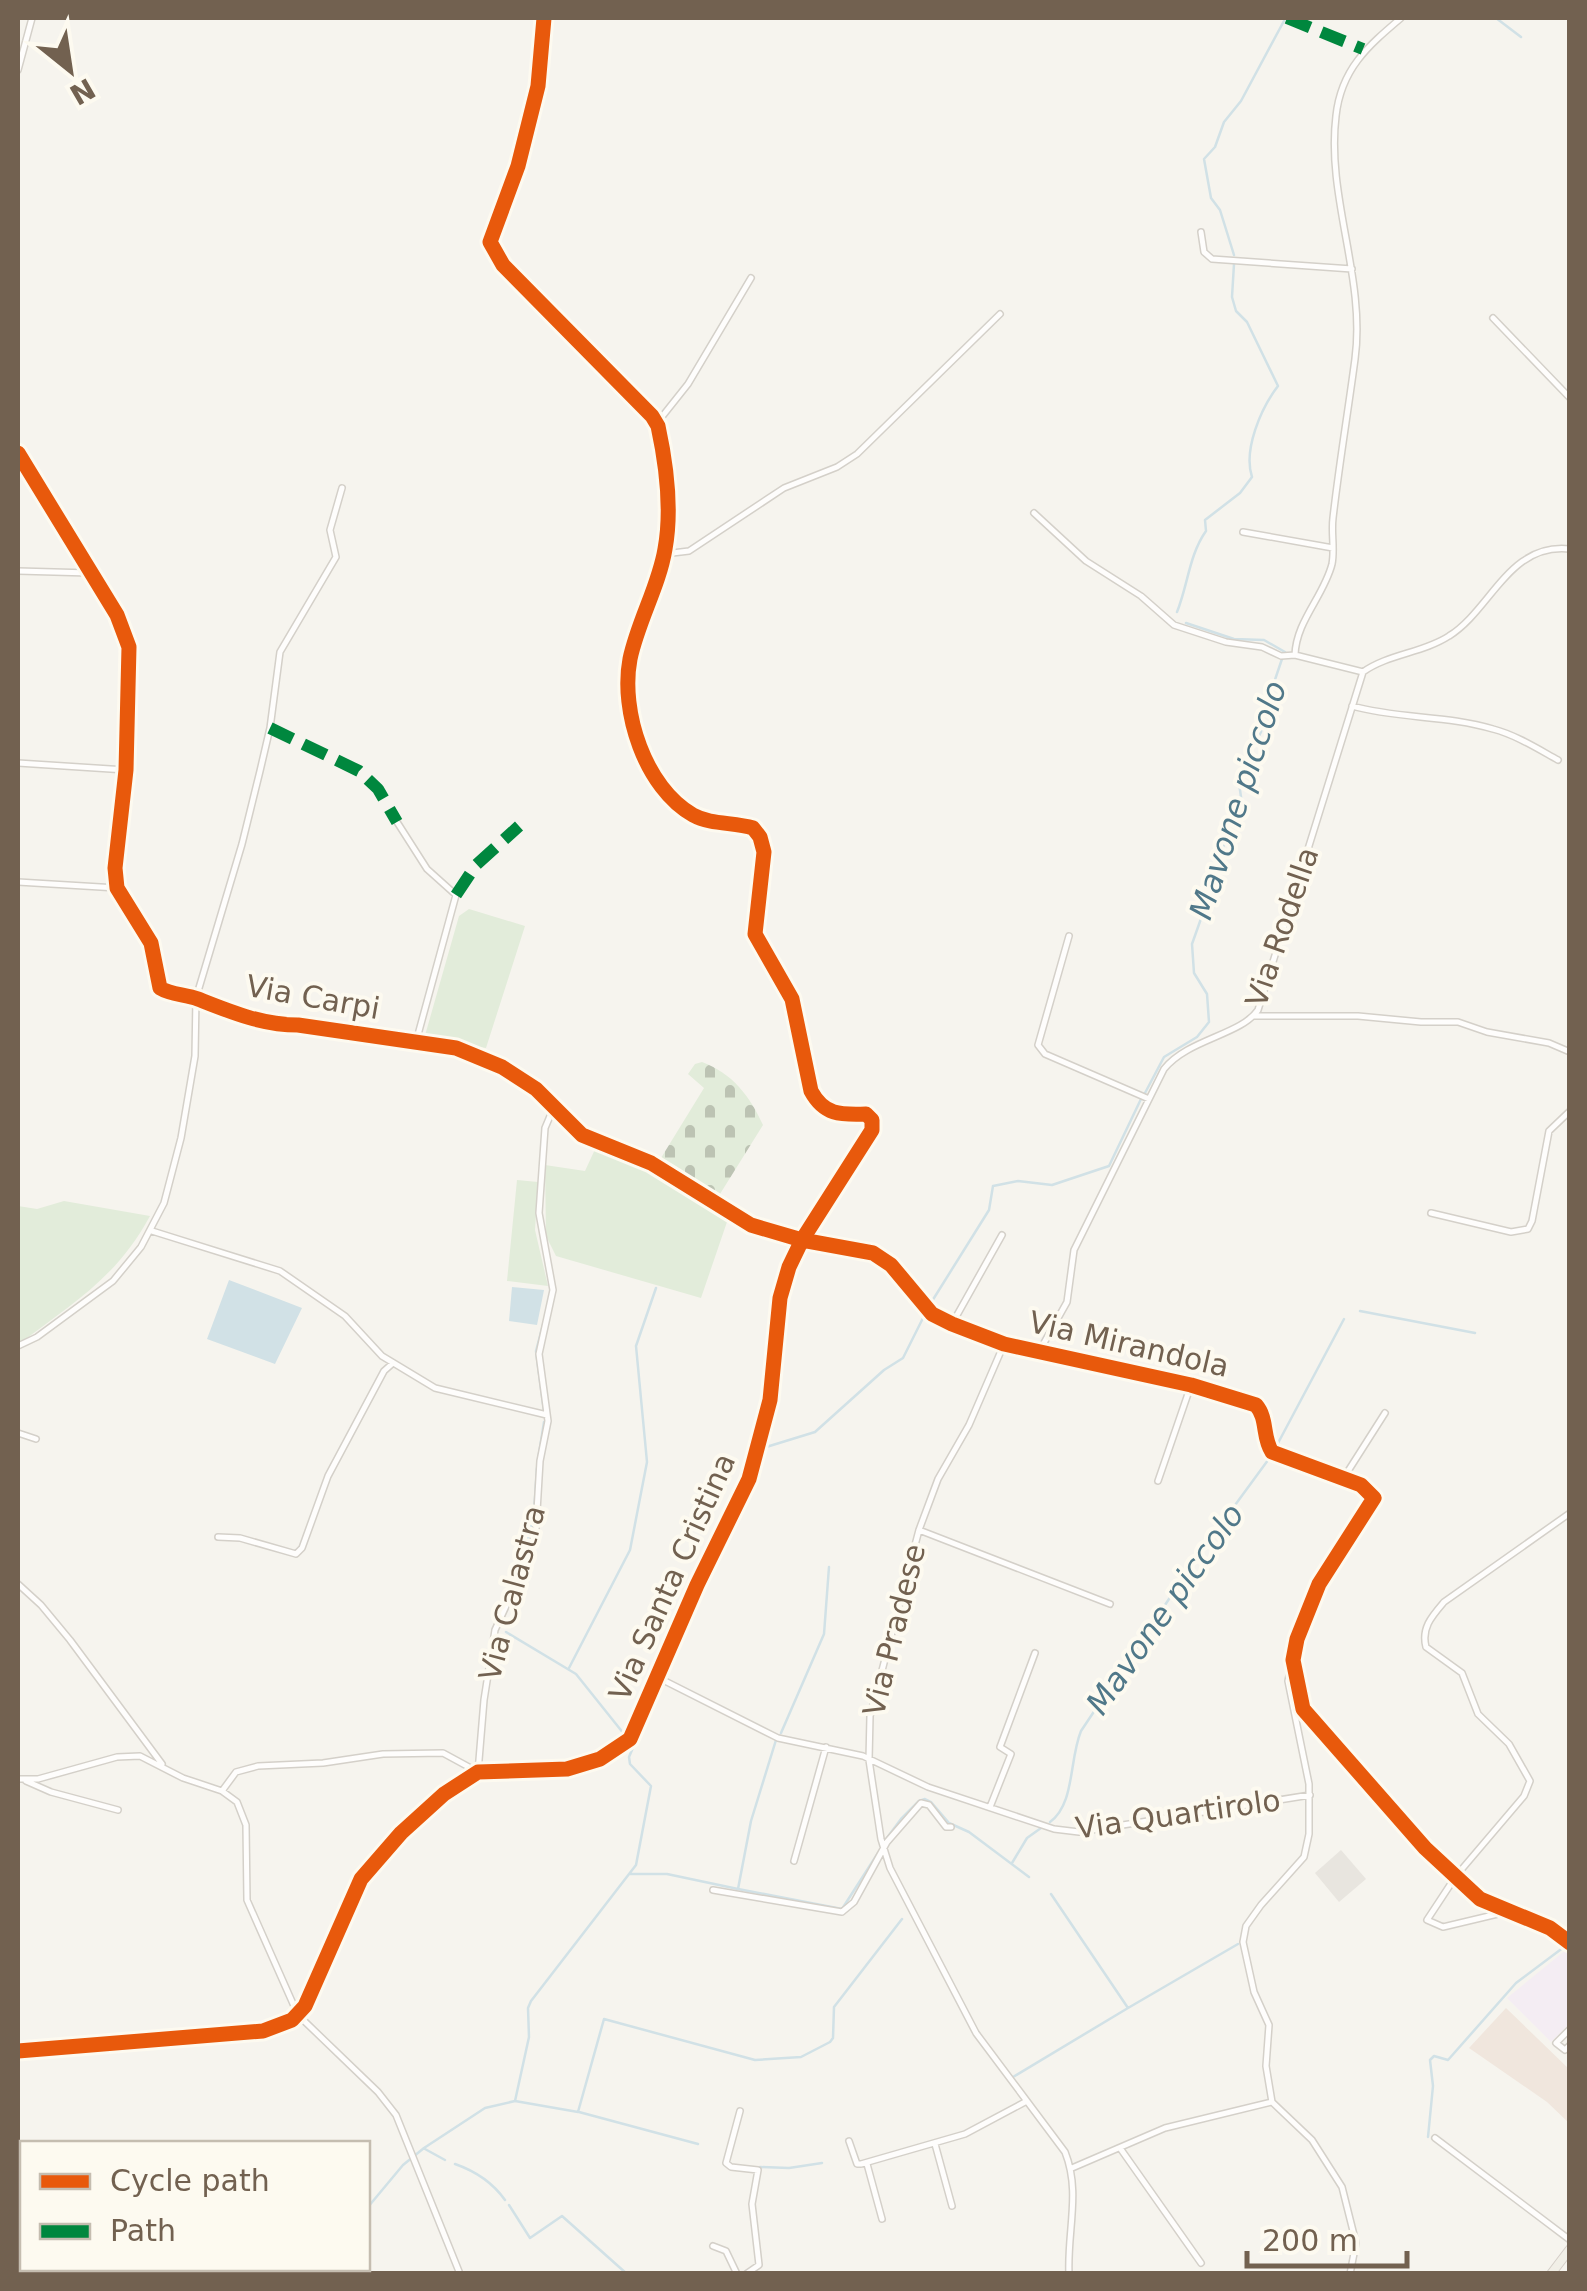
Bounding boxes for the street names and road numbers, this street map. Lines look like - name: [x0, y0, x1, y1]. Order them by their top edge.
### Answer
- street label: Via Rodella: [1238, 843, 1326, 1011]
- street label: Via Carpi: [243, 968, 383, 1026]
- street label: Via Mirandola: [1026, 1304, 1232, 1384]
- street label: Via Santa Cristina: [602, 1448, 742, 1706]
- street label: Via Calastra: [472, 1501, 552, 1685]
- street label: Via Pradese: [856, 1540, 932, 1720]
- street label: Via Quartirolo: [1073, 1782, 1283, 1846]

